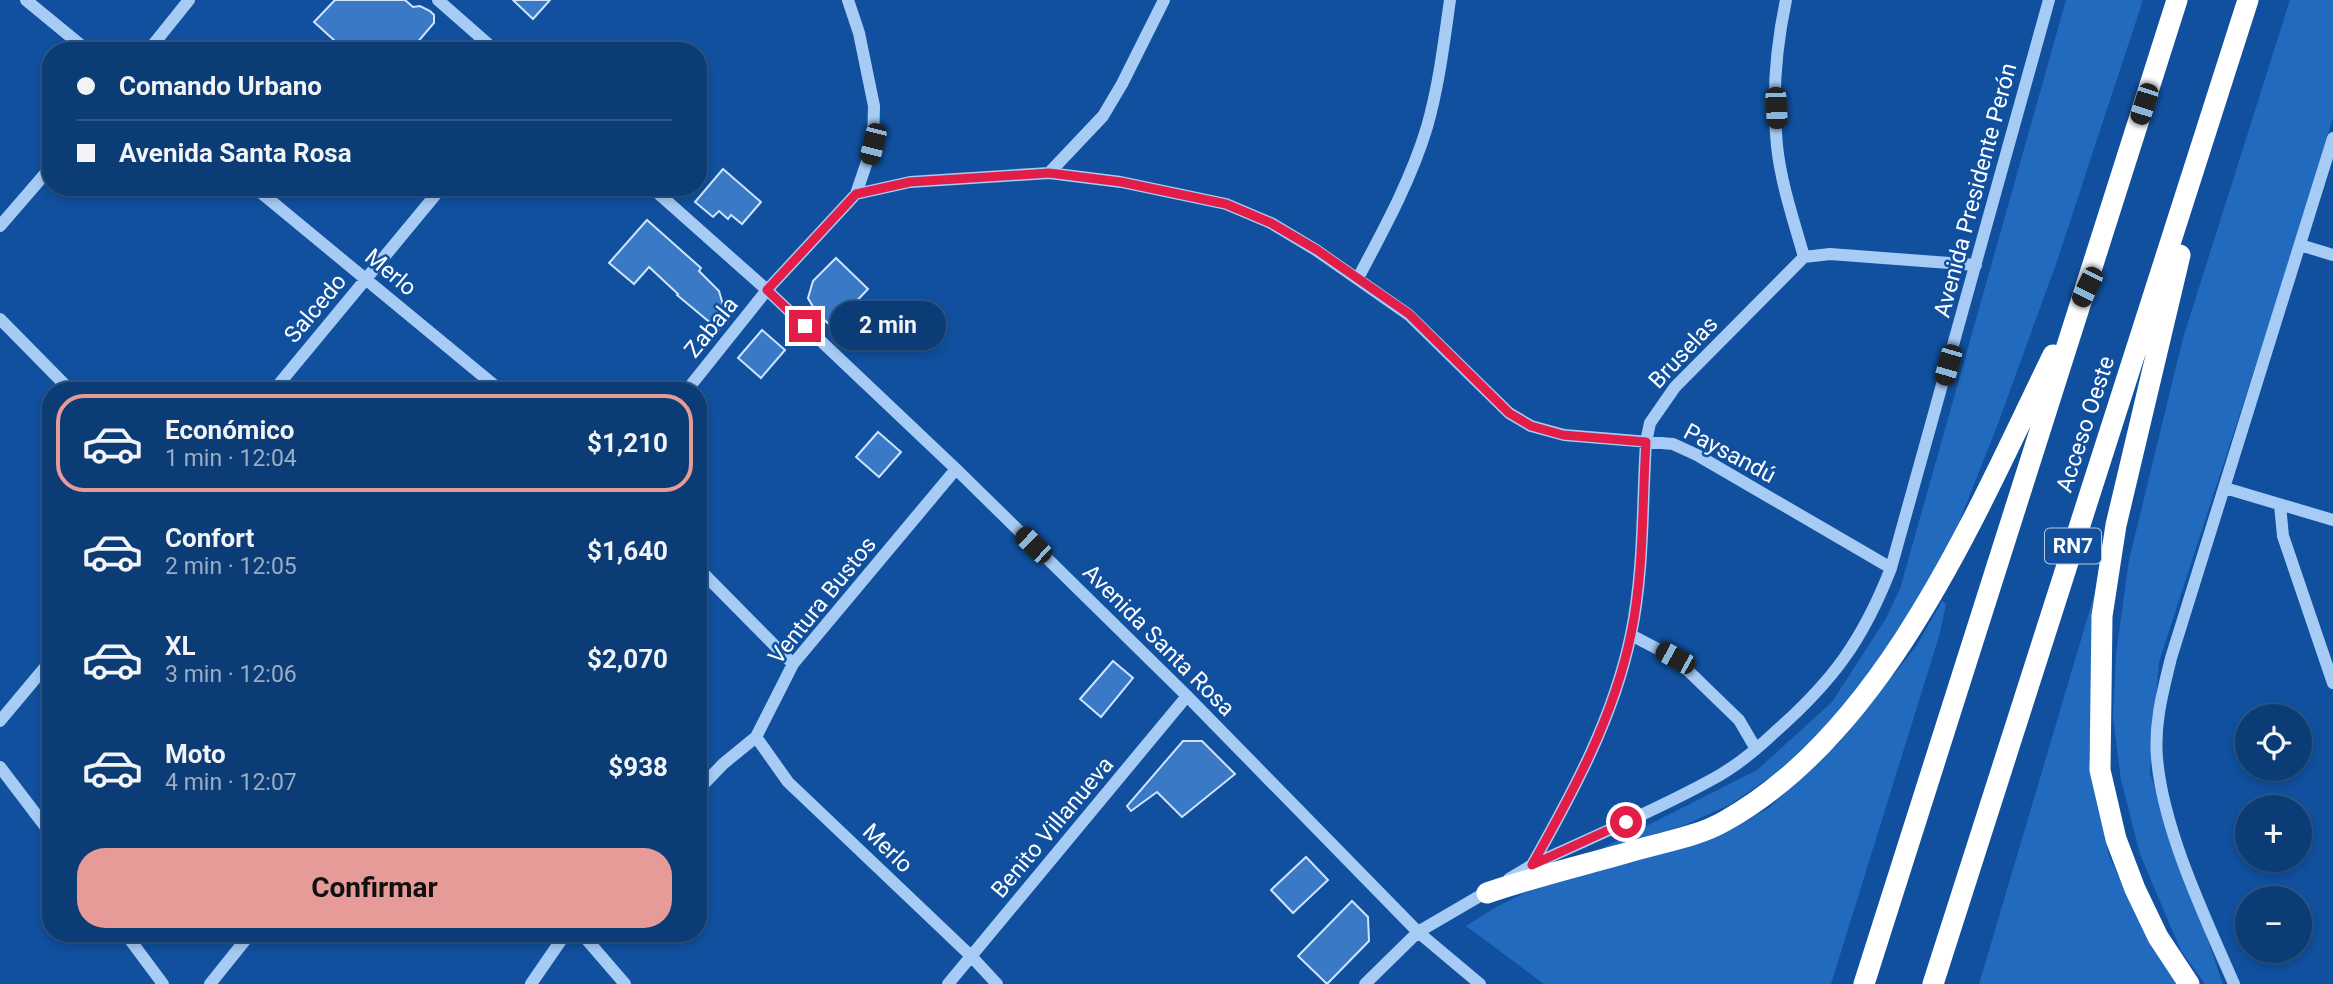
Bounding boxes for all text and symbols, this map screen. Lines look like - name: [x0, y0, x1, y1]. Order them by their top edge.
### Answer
- street label: Avenida Presidente Perón: [1929, 60, 2022, 320]
- text: Comando Urbano: [119, 71, 322, 101]
- car: [2128, 81, 2161, 127]
- car: [1765, 86, 1788, 130]
- car: [858, 121, 889, 167]
- text: Avenida Santa Rosa: [119, 138, 352, 168]
- street label: Merlo: [359, 243, 422, 302]
- car: [2069, 264, 2106, 310]
- street label: Salcedo: [279, 268, 352, 348]
- street label: Zabala: [679, 292, 744, 363]
- callout: 2 min: [830, 302, 945, 350]
- route end: [789, 310, 821, 342]
- street label: Bruselas: [1643, 311, 1724, 394]
- text: 2 min: [859, 312, 917, 339]
- car: [1933, 342, 1964, 388]
- street label: Acceso Oeste: [2051, 353, 2120, 496]
- icon: car: [81, 412, 144, 475]
- text: Económico: [165, 415, 294, 445]
- street label: Paysandú: [1679, 418, 1780, 489]
- text: $1,210: [587, 428, 668, 458]
- text: 1 min · 12:04: [165, 445, 297, 472]
- icon: car: [81, 520, 144, 583]
- text: Confort: [165, 523, 254, 553]
- car: [1011, 523, 1056, 567]
- road number: RN7: [2045, 528, 2101, 564]
- street label: Ventura Bustos: [763, 531, 882, 669]
- text: $1,640: [587, 536, 668, 566]
- text: 2 min · 12:05: [165, 553, 297, 580]
- street label: Avenida Santa Rosa: [1077, 559, 1240, 722]
- icon: car: [81, 628, 144, 691]
- text: XL: [165, 631, 196, 661]
- car: [1652, 639, 1699, 677]
- text: $2,070: [587, 644, 668, 674]
- text: 3 min · 12:06: [165, 661, 297, 688]
- map controls: [2235, 704, 2312, 963]
- button: locate: [2235, 704, 2312, 781]
- icon: car: [81, 736, 144, 799]
- text: Moto: [165, 739, 226, 769]
- street label: Benito Villanueva: [986, 751, 1119, 903]
- text: $938: [608, 752, 668, 782]
- text: 4 min · 12:07: [165, 769, 297, 796]
- button: +: [2235, 795, 2312, 872]
- route start: [1610, 806, 1642, 838]
- street label: Merlo: [857, 818, 918, 878]
- button: Confirmar: [77, 848, 672, 928]
- button: −: [2235, 886, 2312, 963]

